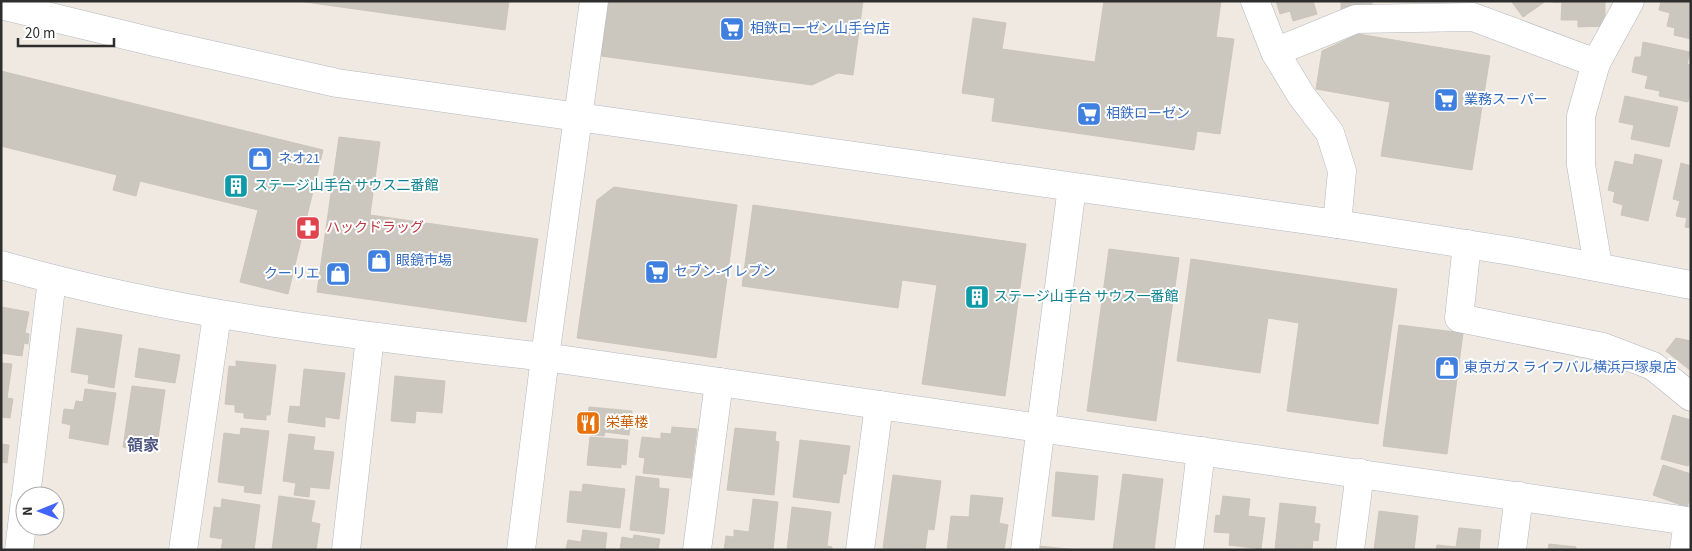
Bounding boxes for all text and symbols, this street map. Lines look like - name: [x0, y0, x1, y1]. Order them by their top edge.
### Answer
- scale bar: [18, 15, 114, 47]
- supermarket icon: 相鉄ローゼン山手台店: [719, 16, 745, 42]
- place label: 相鉄ローゼン山手台店: [750, 19, 890, 39]
- text: 20 m: [25, 23, 55, 44]
- supermarket icon: 業務スーパー: [1433, 87, 1459, 113]
- place label: 業務スーパー: [1464, 90, 1548, 110]
- supermarket icon: 相鉄ローゼン: [1076, 101, 1102, 127]
- place label: 相鉄ローゼン: [1106, 104, 1190, 124]
- shop icon: ネオ21: [247, 146, 273, 172]
- place label: ネオ21: [278, 149, 320, 169]
- building icon: ステージ山手台 サウス二番館: [223, 173, 249, 199]
- place label: ステージ山手台 サウス二番館: [254, 176, 439, 196]
- pharmacy icon: ハックドラッグ: [295, 215, 321, 241]
- place label: ハックドラッグ: [326, 218, 424, 238]
- shop icon: 眼鏡市場: [366, 248, 392, 274]
- place label: 眼鏡市場: [396, 251, 452, 271]
- supermarket icon: セブン-イレブン: [644, 259, 670, 285]
- shop icon: クーリエ: [325, 261, 351, 287]
- place label: セブン-イレブン: [674, 262, 776, 282]
- place label: クーリエ: [264, 264, 320, 284]
- building icon: ステージ山手台 サウス一番館: [964, 284, 990, 310]
- place label: ステージ山手台 サウス一番館: [994, 287, 1179, 307]
- shop icon: 東京ガス ライフバル横浜戸塚泉店: [1434, 355, 1460, 381]
- place label: 東京ガス ライフバル横浜戸塚泉店: [1464, 358, 1677, 378]
- restaurant icon: 栄華楼: [575, 410, 601, 436]
- place label: 栄華楼: [606, 413, 649, 433]
- district label: 領家: [127, 435, 159, 457]
- north arrow: [15, 486, 65, 536]
- text: N: [18, 506, 38, 516]

